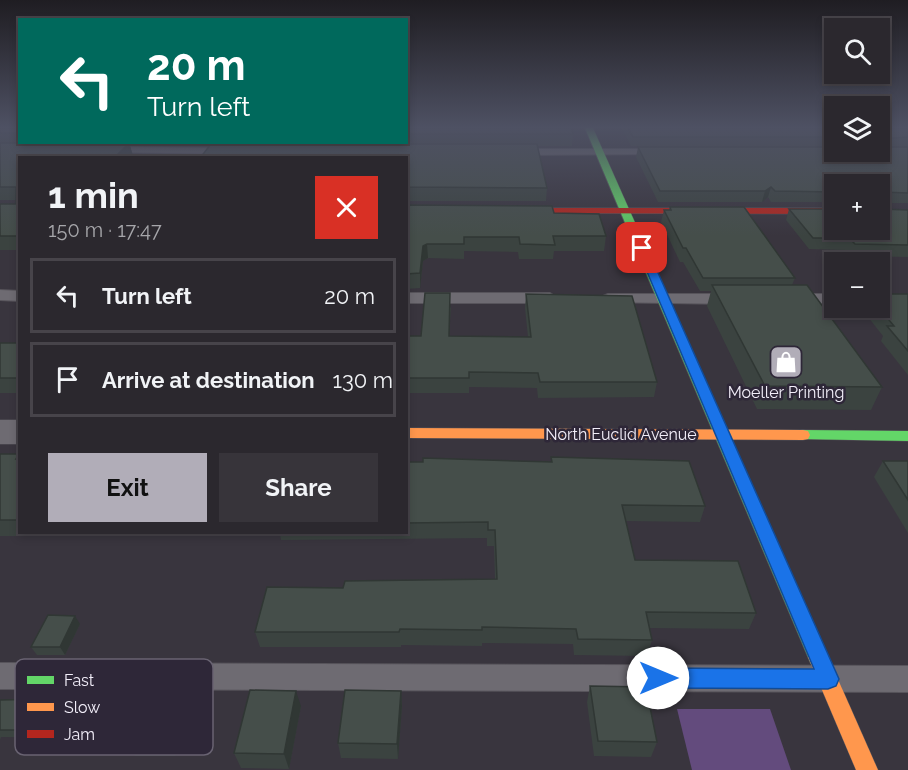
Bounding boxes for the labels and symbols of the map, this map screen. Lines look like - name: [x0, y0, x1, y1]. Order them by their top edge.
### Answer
- pin: [616, 222, 667, 273]
- shop icon: Moeller Printing: [768, 344, 804, 380]
- place label: Moeller Printing: [728, 383, 844, 402]
- street label: North Euclid Avenue: [545, 425, 697, 444]
- position arrow: [626, 646, 690, 710]
- legend: [15, 659, 213, 755]
- text: Fast: [64, 671, 95, 690]
- text: Slow: [64, 698, 100, 717]
- text: Jam: [64, 725, 95, 744]

